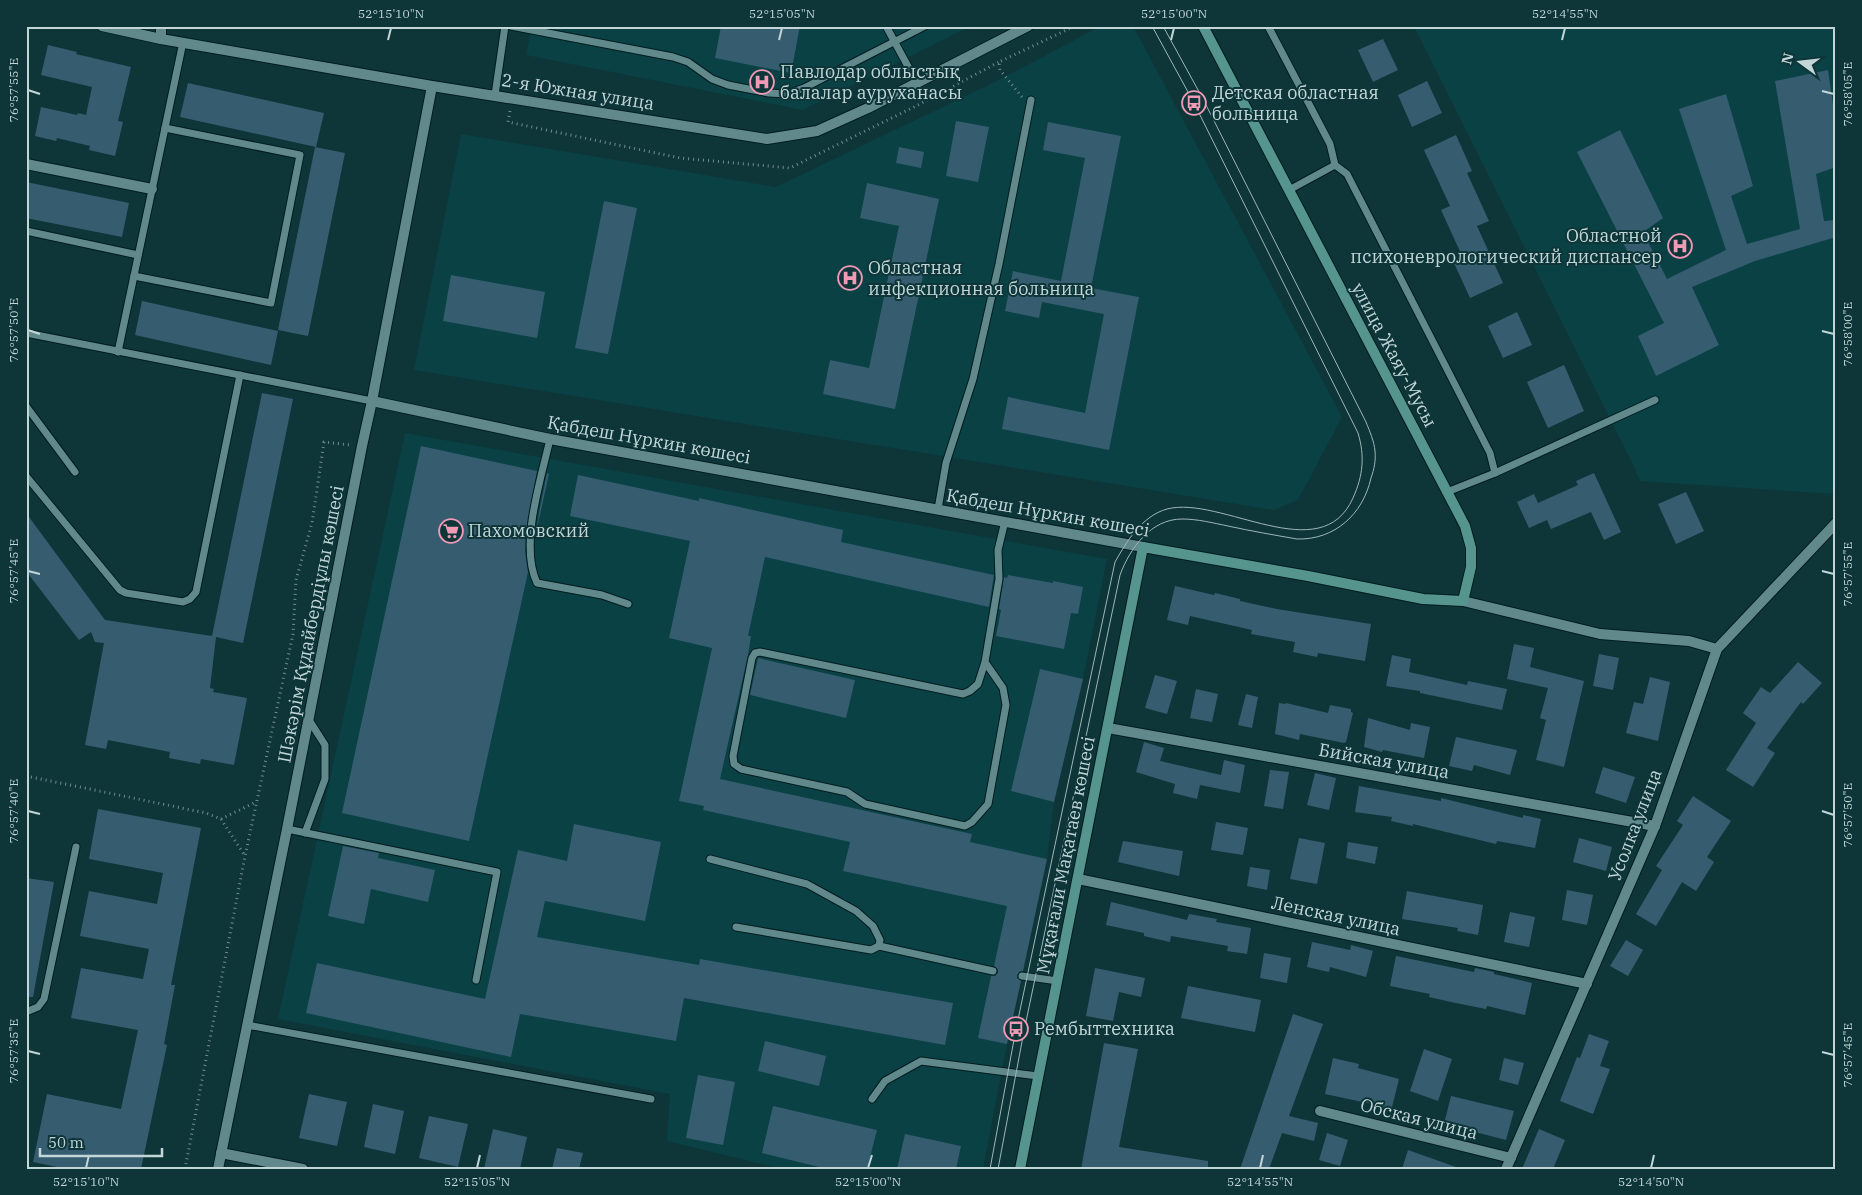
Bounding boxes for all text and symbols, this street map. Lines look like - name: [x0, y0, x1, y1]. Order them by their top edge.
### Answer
- text: 52°15'10"N: [358, 6, 424, 21]
- text: 52°15'05"N: [749, 6, 815, 21]
- text: 52°15'00"N: [1141, 6, 1207, 21]
- text: 52°14'55"N: [1532, 6, 1598, 21]
- north arrow: [1774, 38, 1824, 88]
- text: N: [1777, 51, 1798, 66]
- text: 76°57'55"E: [6, 58, 21, 122]
- place label: Павлодар облыстық балалар ауруханасы: [780, 60, 962, 104]
- text: 76°58'05"E: [1840, 62, 1855, 126]
- street label: 2-я Южная улица: [500, 68, 656, 115]
- hospital icon: Павлодар облыстық балалар ауруханасы: [749, 69, 775, 95]
- place label: Детская областная больница: [1212, 81, 1379, 125]
- bus stop icon: Детская областная больница: [1181, 90, 1207, 116]
- place label: Областной психоневрологический диспансер: [1350, 224, 1662, 268]
- hospital icon: Областной психоневрологический диспансер: [1667, 233, 1693, 259]
- place label: Областная инфекционная больница: [868, 256, 1095, 300]
- hospital icon: Областная инфекционная больница: [837, 265, 863, 291]
- street label: улица Жаяу-Мусы: [1347, 278, 1442, 431]
- text: 76°57'50"E: [6, 298, 21, 362]
- text: 76°58'00"E: [1840, 302, 1855, 366]
- street label: Қабдеш Нұркин көшесі: [546, 410, 753, 469]
- street label: Шәкәрім Құдайбердіұлы көшесі: [272, 483, 349, 765]
- street label: Қабдеш Нұркин көшесі: [945, 483, 1152, 542]
- supermarket icon: Пахомовский: [438, 518, 464, 544]
- place label: Пахомовский: [468, 519, 589, 542]
- text: 76°57'45"E: [6, 539, 21, 603]
- text: 76°57'55"E: [1840, 542, 1855, 606]
- street label: Мұқағали Мақатаев көшесі: [1031, 734, 1100, 976]
- street label: Бийская улица: [1317, 738, 1451, 783]
- street label: Усолка улица: [1603, 765, 1666, 884]
- text: 76°57'40"E: [6, 779, 21, 843]
- text: 76°57'50"E: [1840, 783, 1855, 847]
- street label: Ленская улица: [1270, 891, 1403, 940]
- bus stop icon: Рембыттехника: [1003, 1016, 1029, 1042]
- place label: Рембыттехника: [1034, 1017, 1175, 1040]
- text: 76°57'35"E: [6, 1019, 21, 1083]
- text: 76°57'45"E: [1840, 1023, 1855, 1087]
- street label: Обская улица: [1358, 1093, 1480, 1144]
- scale bar: [40, 1125, 162, 1157]
- text: 50 m: [48, 1133, 84, 1152]
- text: 52°15'10"N: [53, 1174, 119, 1189]
- text: 52°15'05"N: [444, 1174, 510, 1189]
- text: 52°15'00"N: [835, 1174, 901, 1189]
- text: 52°14'55"N: [1227, 1174, 1293, 1189]
- text: 52°14'50"N: [1618, 1174, 1684, 1189]

